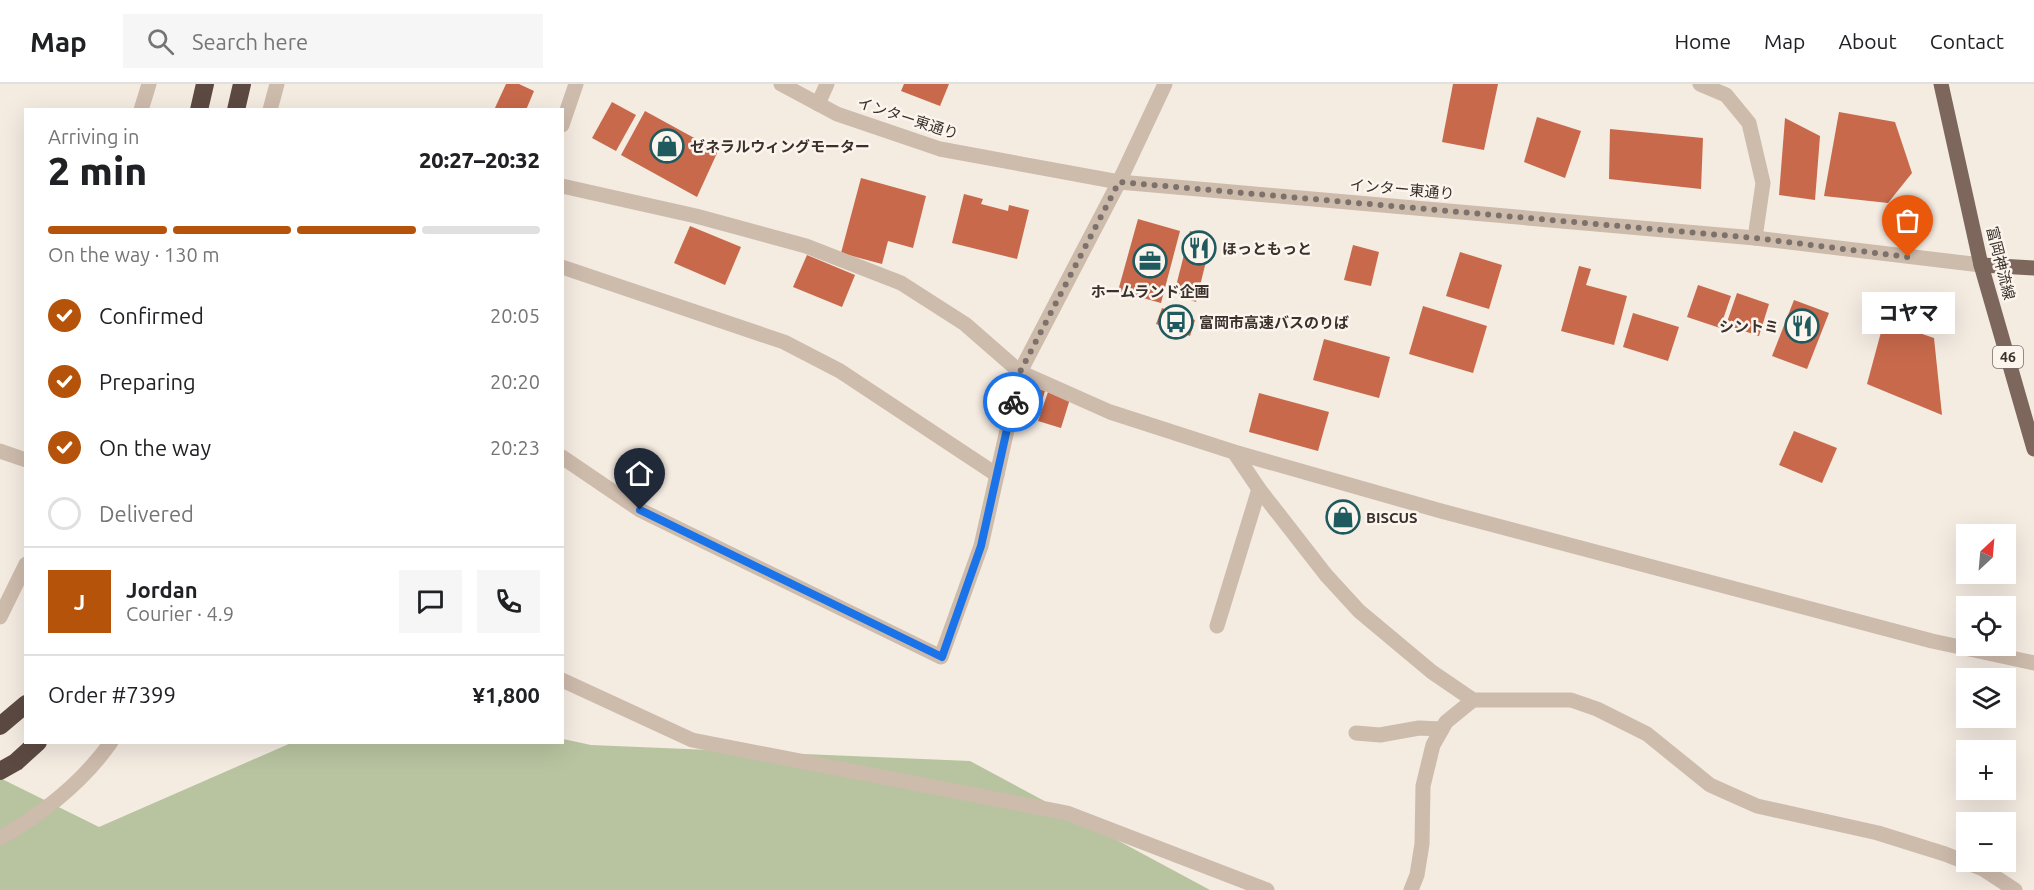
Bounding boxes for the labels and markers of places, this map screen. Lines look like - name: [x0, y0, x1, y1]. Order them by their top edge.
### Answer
- shop icon: ゼネラルウィングモーター: [649, 128, 685, 164]
- place label: ゼネラルウィングモーター: [690, 138, 870, 155]
- pin: [1882, 195, 1933, 257]
- restaurant icon: ほっともっと: [1181, 230, 1217, 266]
- place label: ほっともっと: [1222, 240, 1312, 257]
- office icon: ホームランド企画: [1132, 243, 1168, 279]
- place label: ホームランド企画: [1091, 283, 1209, 300]
- callout: コヤマ: [1862, 293, 1954, 335]
- bus stop icon: 富岡市高速バスのりば: [1158, 304, 1194, 340]
- restaurant icon: シントミ: [1784, 308, 1820, 344]
- place label: 富岡市高速バスのりば: [1199, 314, 1349, 331]
- place label: シントミ: [1719, 318, 1779, 335]
- pin: [614, 448, 665, 510]
- shop icon: BISCUS: [1325, 499, 1361, 535]
- place label: BISCUS: [1366, 509, 1418, 526]

